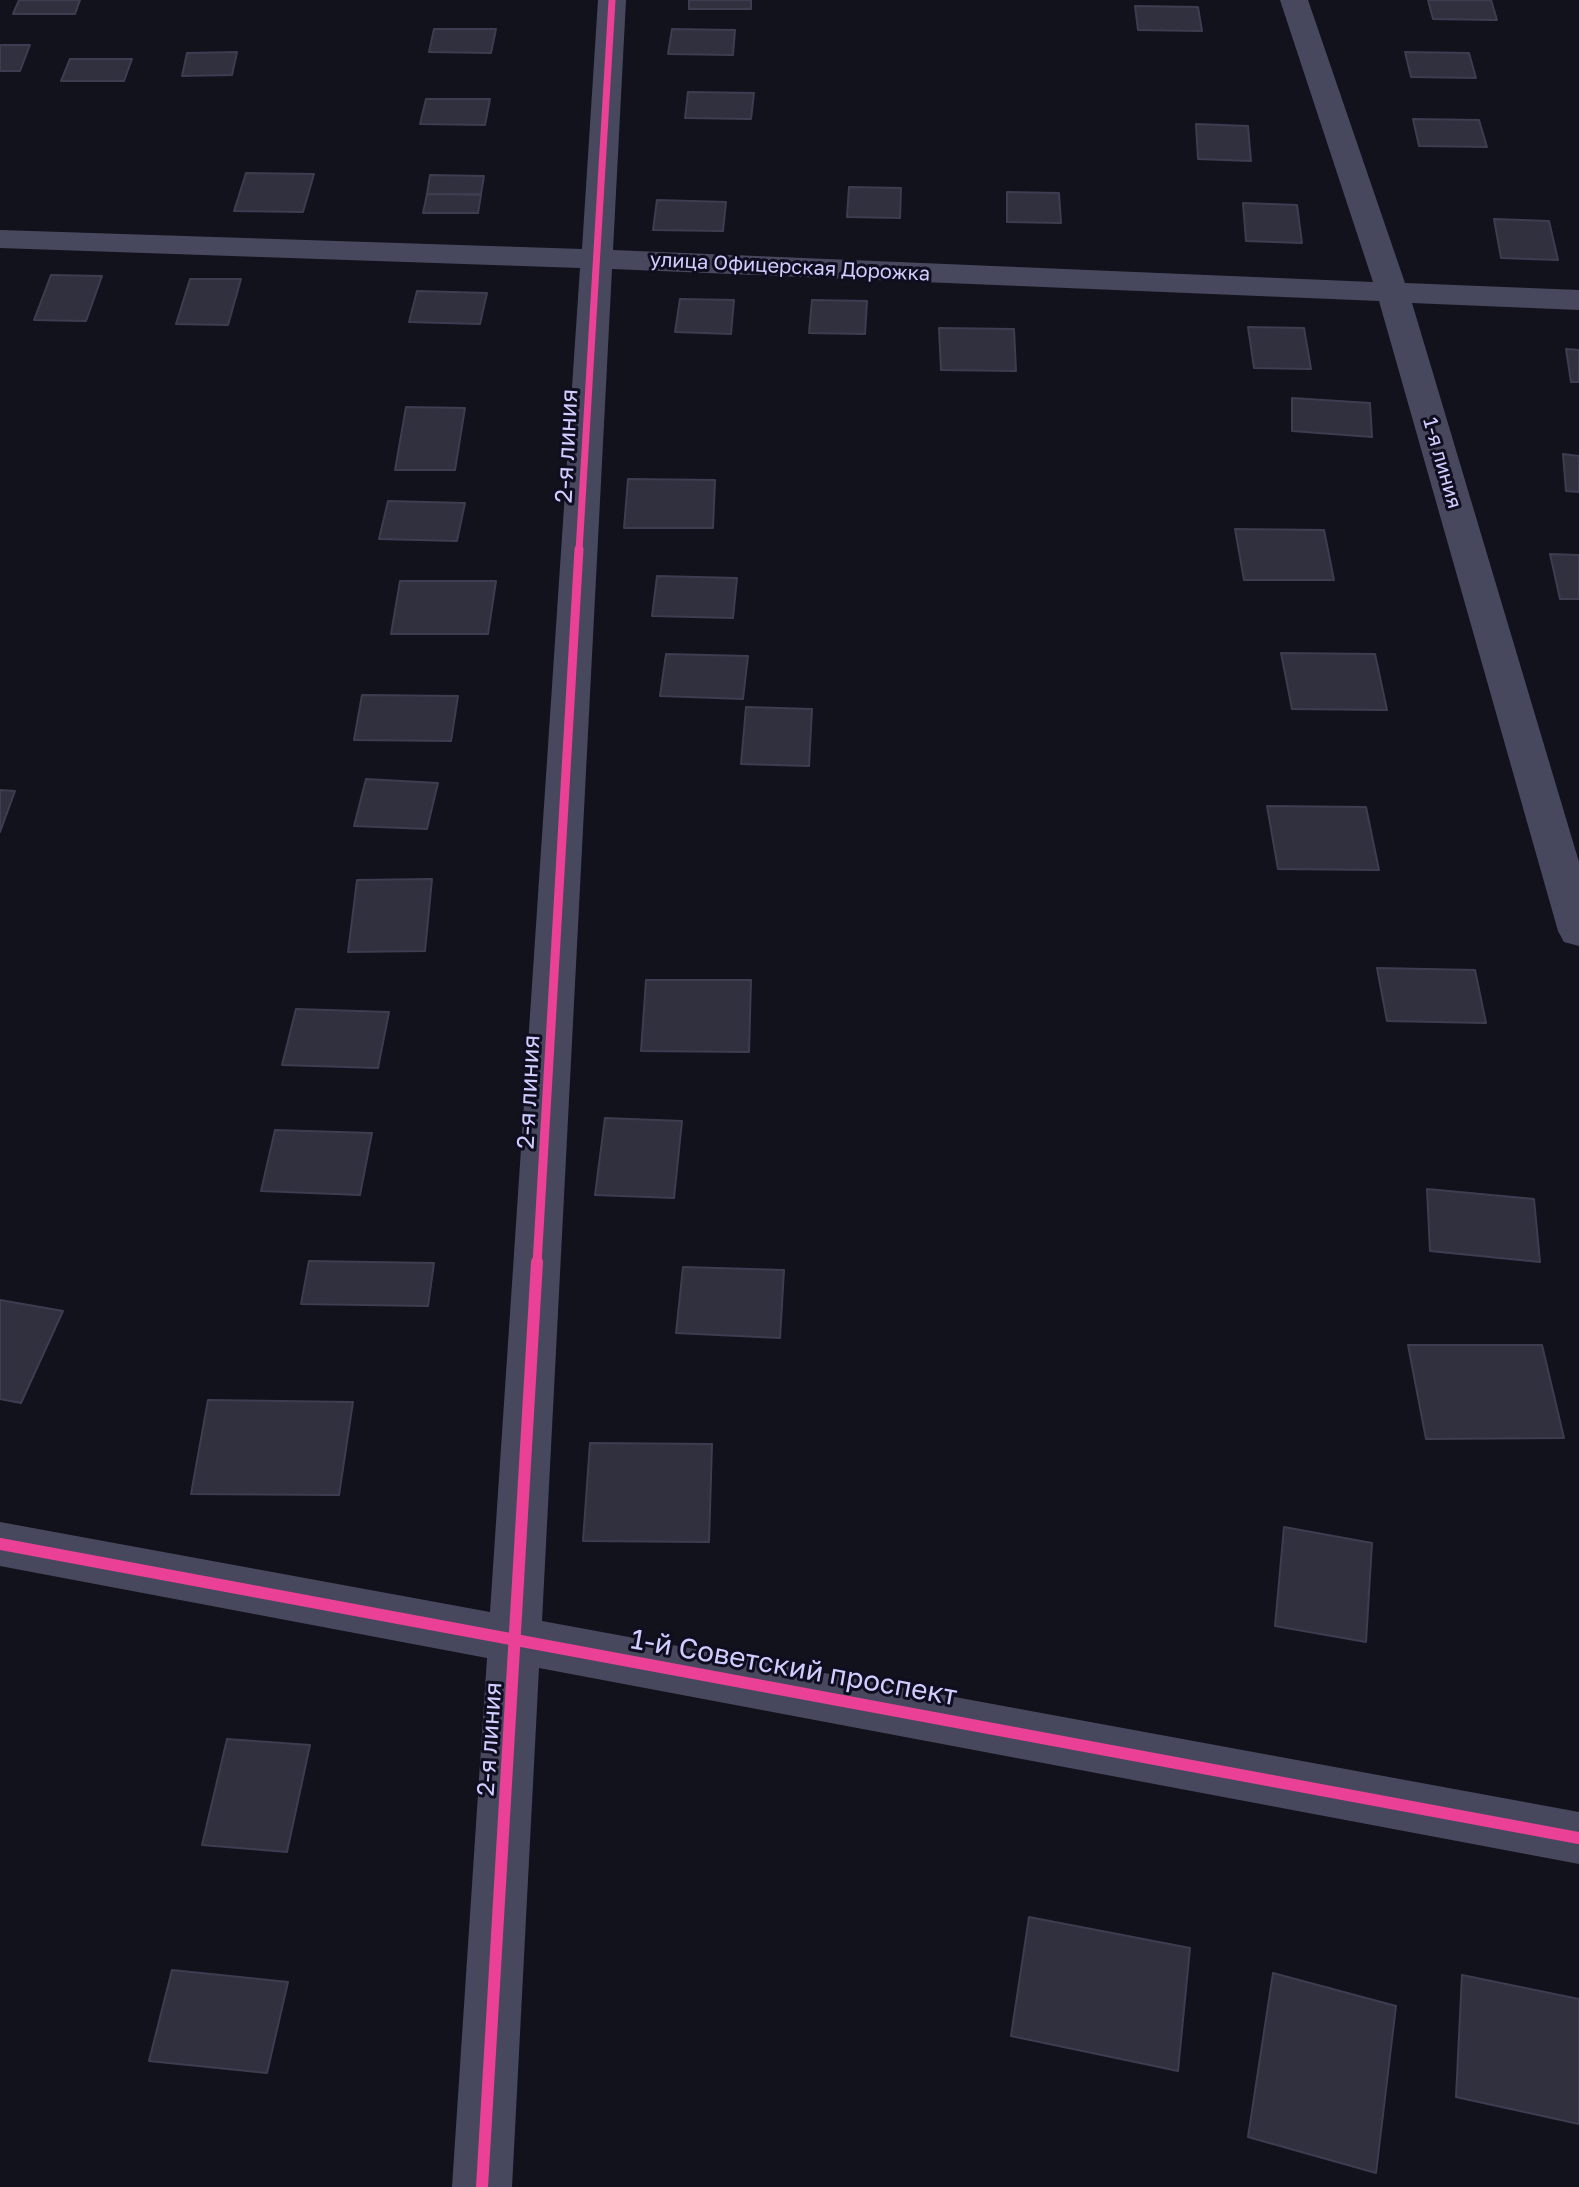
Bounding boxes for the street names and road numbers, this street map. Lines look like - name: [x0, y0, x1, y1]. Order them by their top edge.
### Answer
- street label: улица Офицерская Дорожка: [649, 248, 931, 286]
- street label: 2-я линия: [550, 388, 584, 504]
- street label: 1-я линия: [1418, 415, 1466, 511]
- street label: 2-я линия: [512, 1034, 546, 1150]
- street label: 1-й Советский проспект: [628, 1623, 960, 1713]
- street label: 2-я линия: [472, 1681, 508, 1797]

